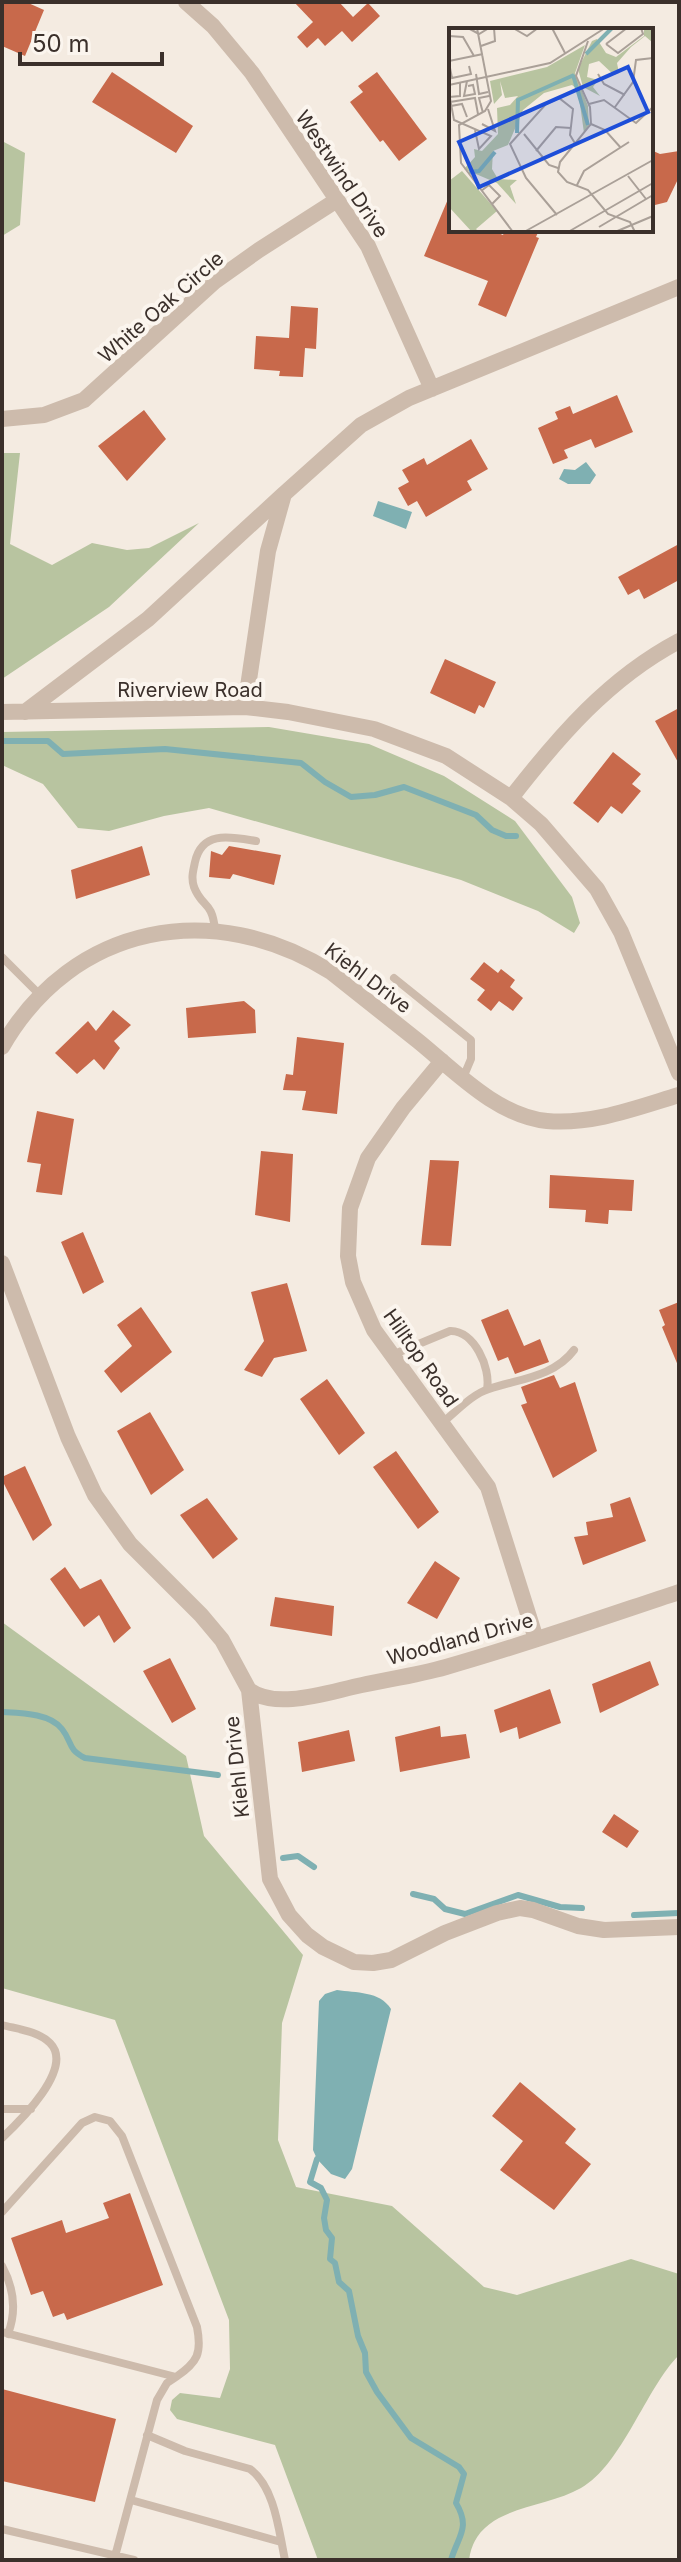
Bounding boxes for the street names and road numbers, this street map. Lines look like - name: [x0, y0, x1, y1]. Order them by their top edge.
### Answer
- street label: Westwind Drive: [291, 106, 393, 242]
- street label: White Oak Circle: [94, 246, 228, 368]
- street label: Riverview Road: [117, 678, 263, 702]
- street label: Kiehl Drive: [320, 938, 416, 1018]
- street label: Hilltop Road: [378, 1304, 464, 1412]
- street label: Woodland Drive: [384, 1608, 536, 1670]
- street label: Kiehl Drive: [220, 1715, 254, 1819]

